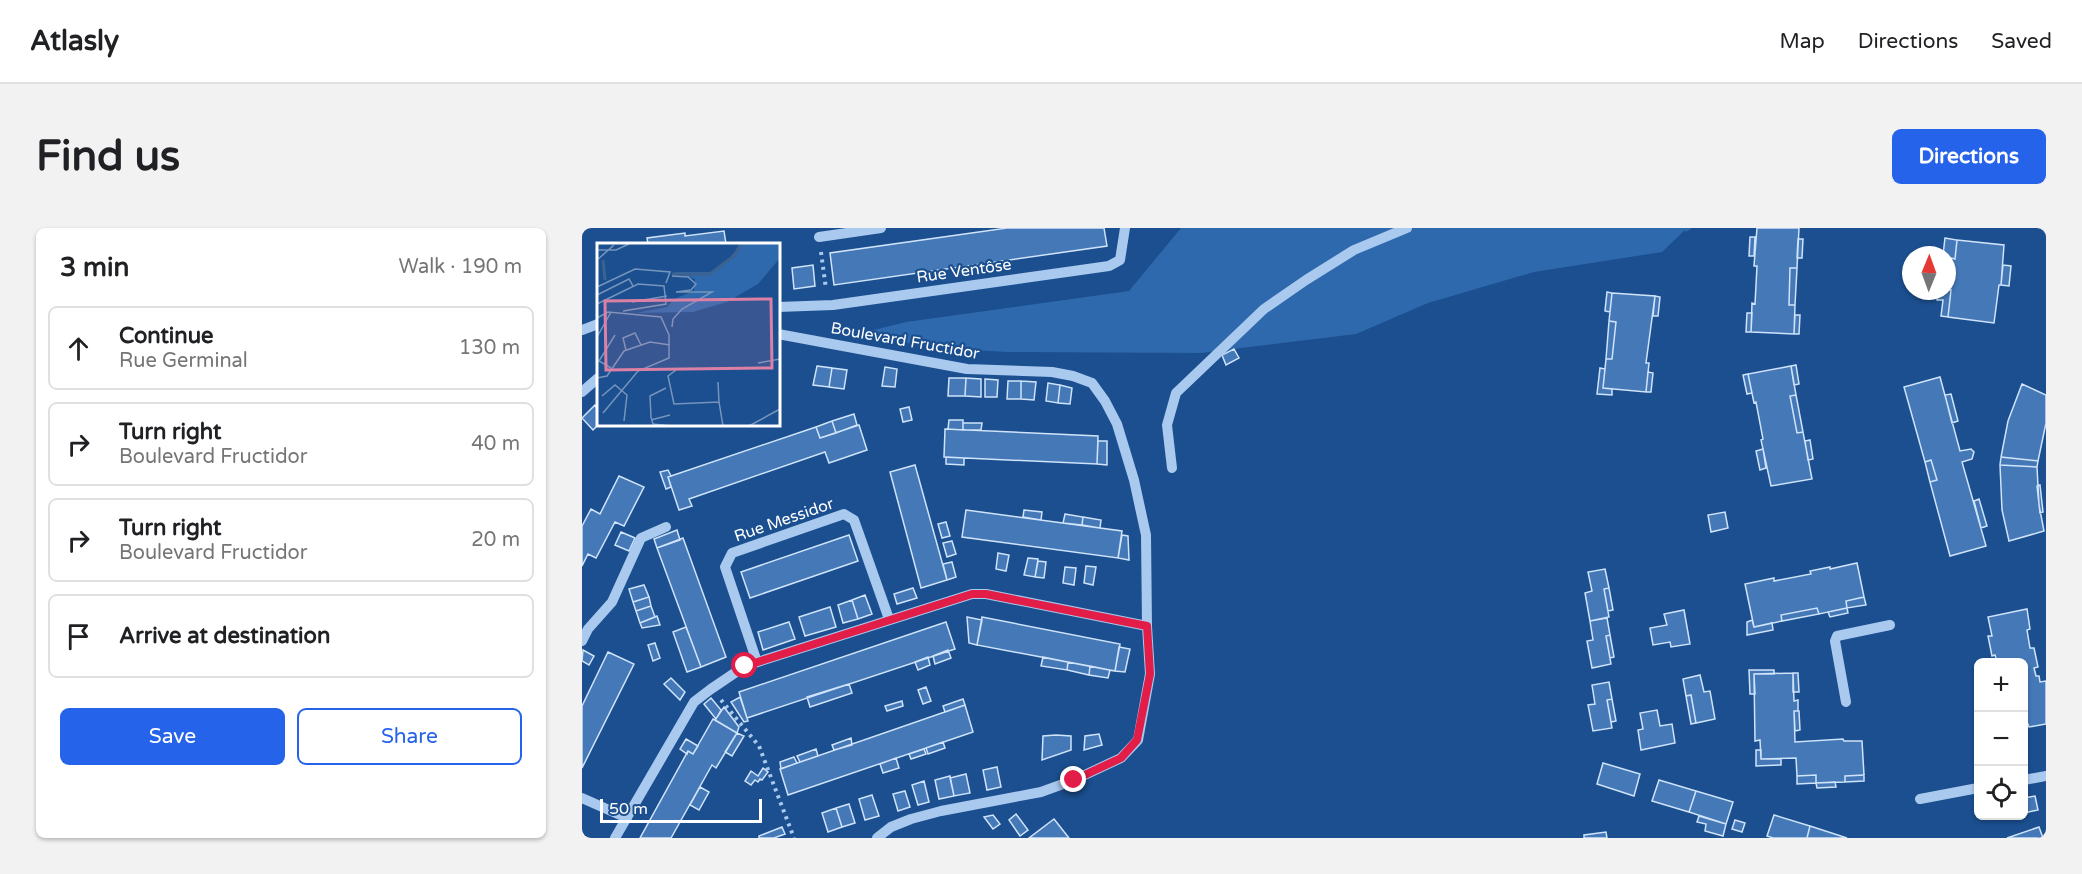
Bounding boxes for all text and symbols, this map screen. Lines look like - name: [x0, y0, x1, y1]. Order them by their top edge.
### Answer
- text: Atlasly: [30, 24, 119, 58]
- text: Map: [1779, 29, 1825, 54]
- text: Directions: [1858, 29, 1958, 54]
- text: Saved: [1991, 29, 2052, 54]
- button: Directions: [1892, 129, 2046, 184]
- text: Find us: [36, 131, 180, 182]
- inset map: [597, 243, 780, 426]
- north arrow: [1902, 246, 1956, 300]
- text: 3 min: [60, 252, 129, 283]
- street label: Rue Ventôse: [915, 254, 1013, 288]
- text: Walk · 190 m: [399, 255, 522, 279]
- street label: Boulevard Fructidor: [829, 318, 982, 364]
- text: Continue: [119, 323, 214, 349]
- icon: ahead: [62, 332, 95, 365]
- text: 130 m: [459, 336, 520, 360]
- text: Rue Germinal: [119, 349, 248, 373]
- text: Turn right: [119, 419, 221, 445]
- icon: right: [62, 428, 95, 461]
- text: 40 m: [471, 432, 520, 456]
- text: Boulevard Fructidor: [119, 445, 307, 469]
- street label: Rue Messidor: [732, 493, 837, 546]
- text: Turn right: [119, 515, 221, 541]
- icon: right: [62, 524, 95, 557]
- text: 20 m: [471, 528, 520, 552]
- text: Boulevard Fructidor: [119, 541, 307, 565]
- icon: arrive: [62, 620, 95, 653]
- text: Arrive at destination: [119, 623, 330, 649]
- route start: [731, 652, 757, 678]
- map controls: [1974, 658, 2028, 820]
- button: +: [1974, 658, 2028, 712]
- button: Save: [60, 708, 285, 765]
- button: Share: [297, 708, 522, 765]
- button: −: [1974, 712, 2028, 766]
- route end: [1060, 766, 1086, 792]
- button: locate: [1974, 766, 2028, 820]
- scale bar: [600, 796, 762, 824]
- text: 50 m: [609, 799, 648, 819]

